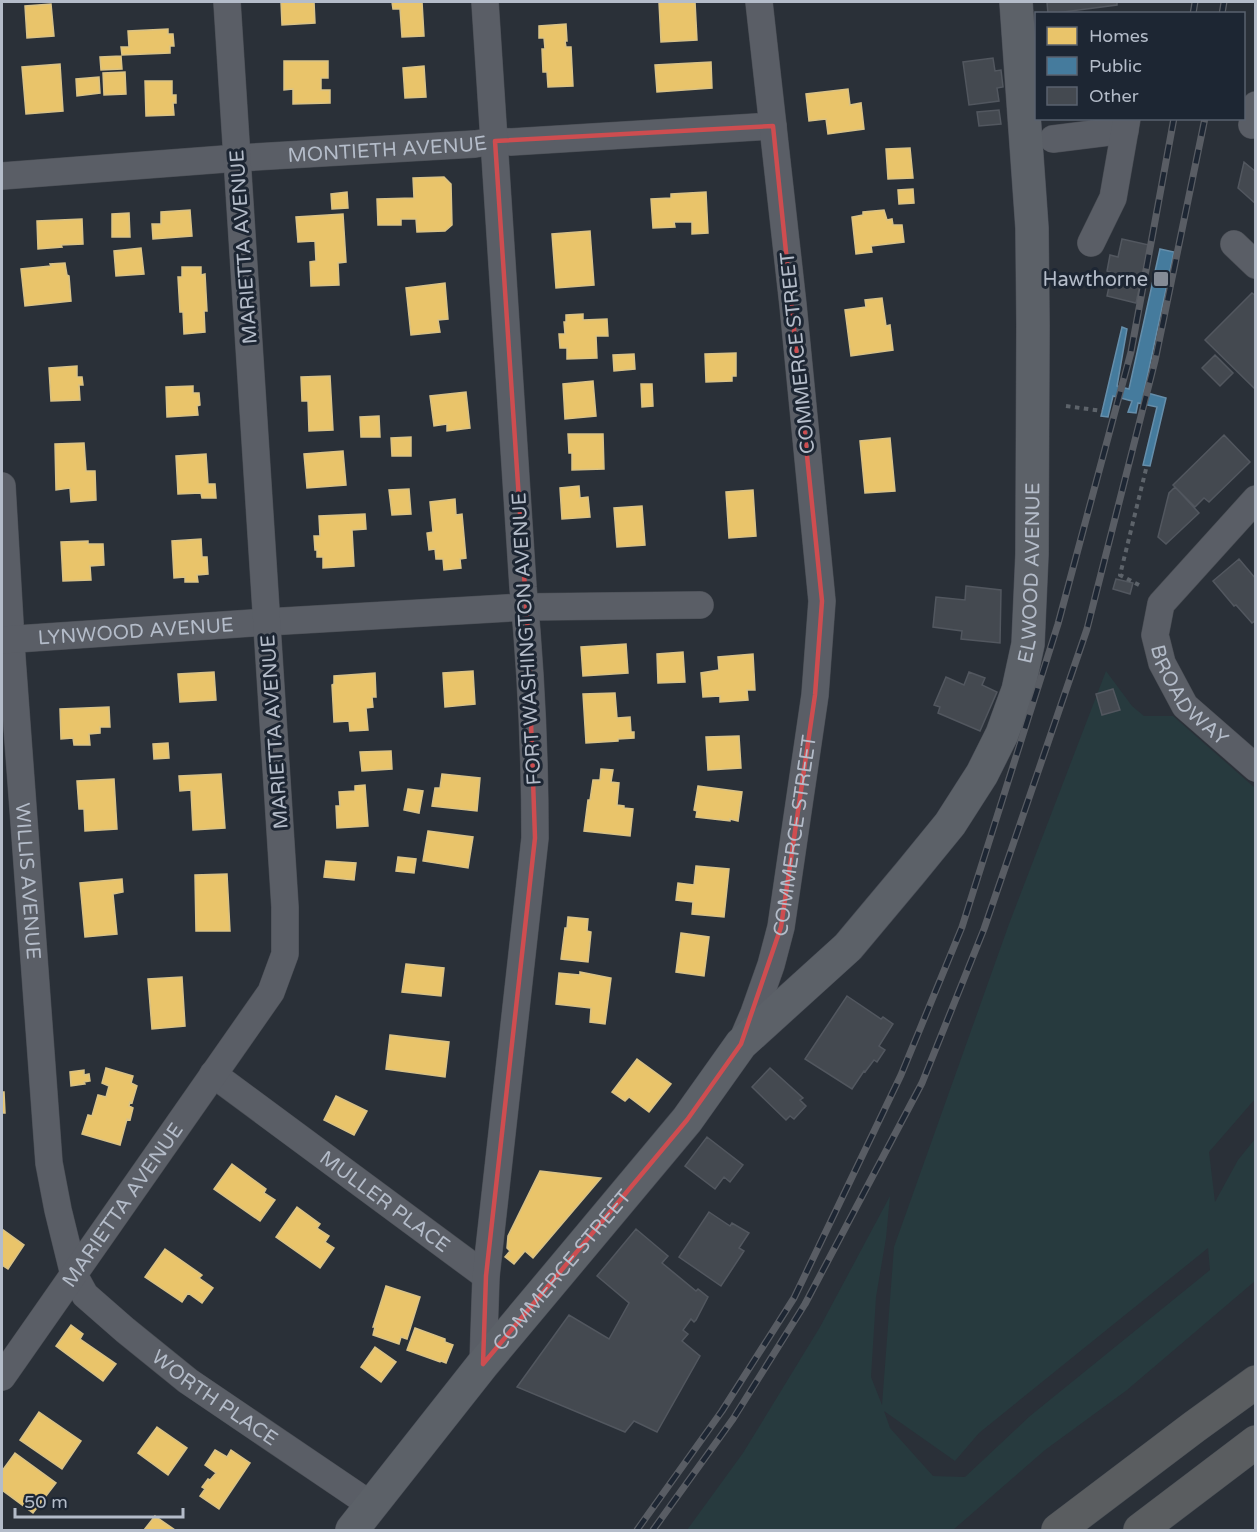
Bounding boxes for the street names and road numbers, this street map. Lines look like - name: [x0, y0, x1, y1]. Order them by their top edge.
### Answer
- street label: MONTIETH AVENUE: [287, 131, 488, 168]
- street label: MARIETTA AVENUE: [225, 149, 263, 345]
- street label: COMMERCE STREET: [775, 251, 821, 455]
- street label: ELWOOD AVENUE: [1013, 482, 1045, 666]
- street label: FORT WASHINGTON AVENUE: [507, 492, 547, 786]
- street label: LYNWOOD AVENUE: [37, 613, 234, 651]
- street label: MARIETTA AVENUE: [256, 634, 294, 830]
- street label: BROADWAY: [1145, 642, 1233, 751]
- street label: COMMERCE STREET: [768, 734, 822, 939]
- street label: WILLIS AVENUE: [10, 802, 45, 960]
- street label: MARIETTA AVENUE: [57, 1119, 189, 1292]
- street label: MULLER PLACE: [315, 1146, 454, 1258]
- street label: COMMERCE STREET: [488, 1185, 637, 1356]
- street label: WORTH PLACE: [146, 1345, 282, 1451]

